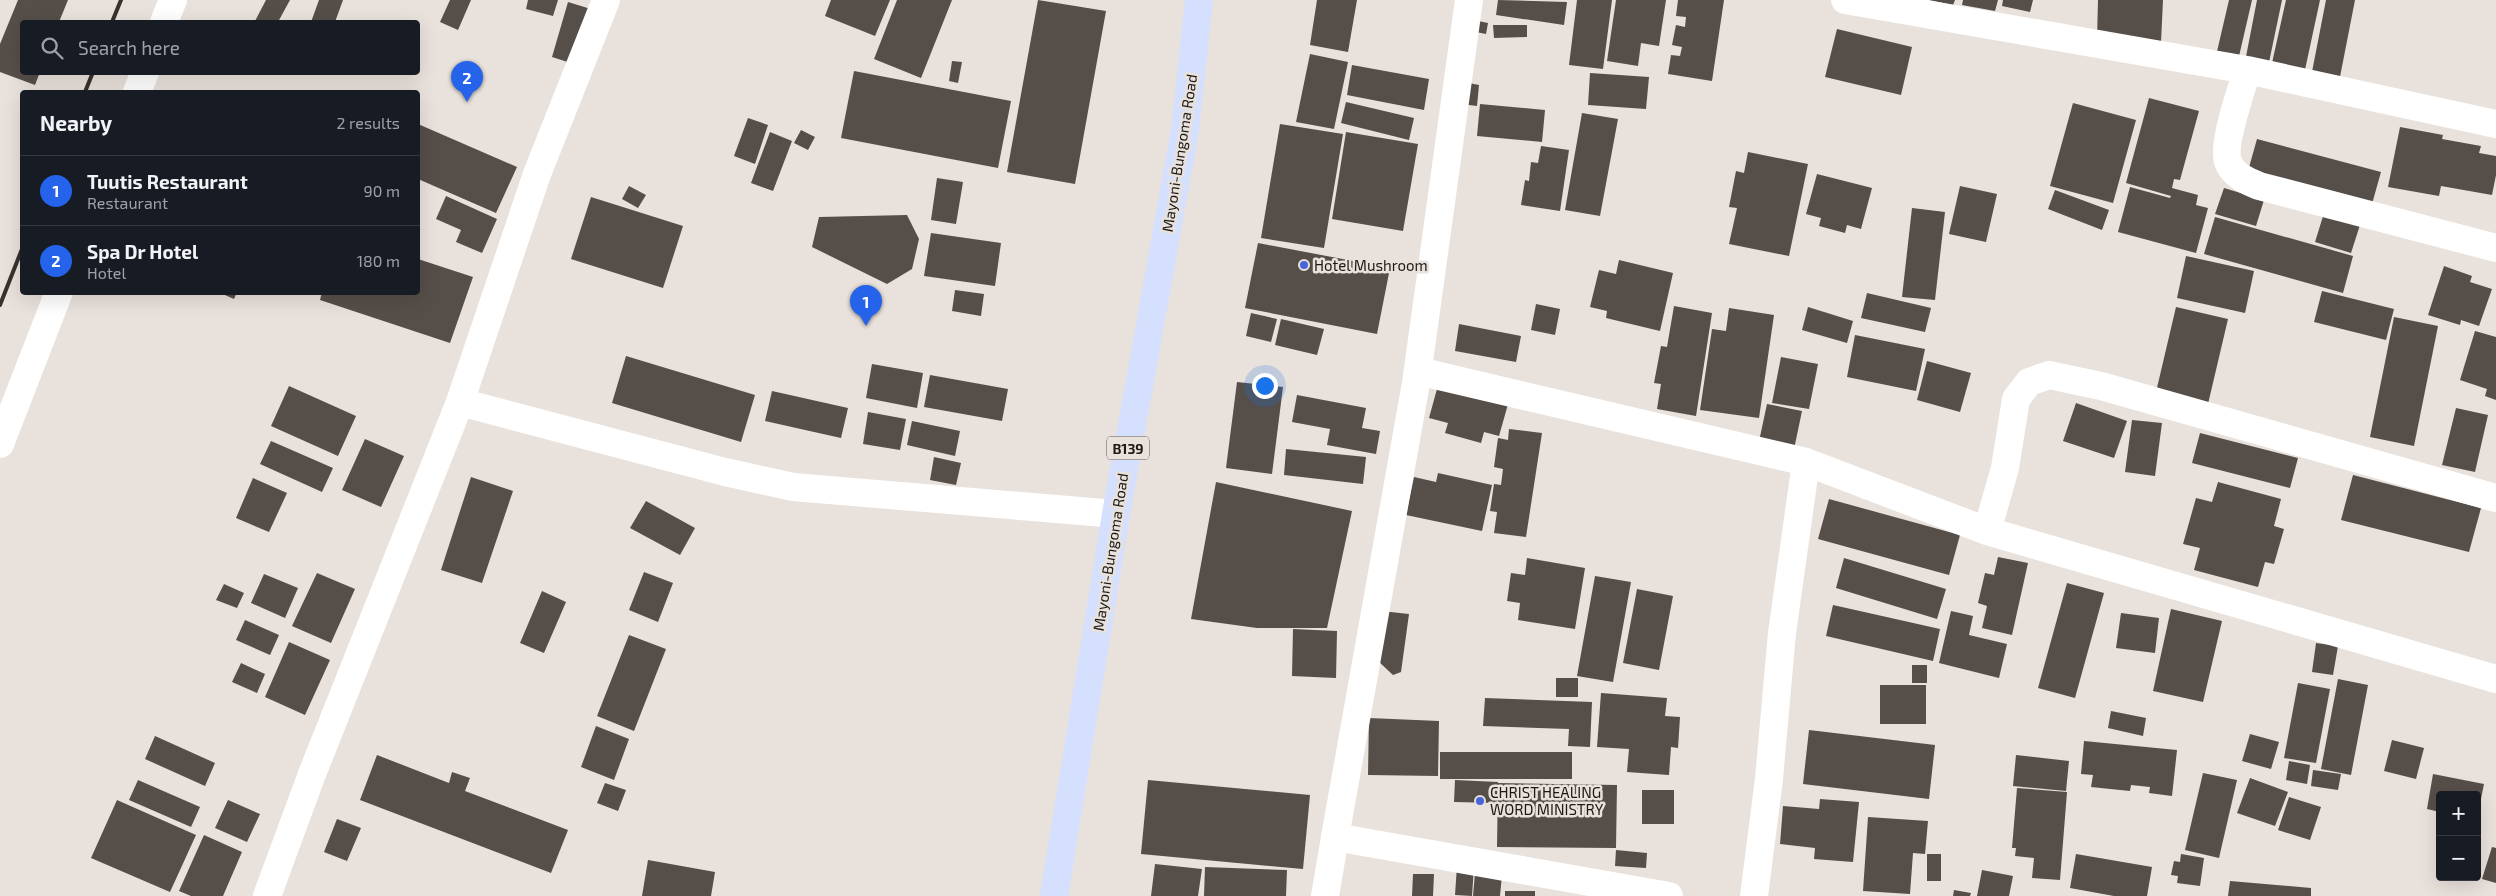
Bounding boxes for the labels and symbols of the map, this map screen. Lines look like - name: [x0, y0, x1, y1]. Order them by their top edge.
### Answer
- pin: 2: [451, 61, 483, 102]
- street label: Mayoni-Bungoma Road: [1158, 73, 1200, 233]
- place label: Hotel Mushroom: [1314, 256, 1428, 274]
- marker: Hotel Mushroom: [1298, 259, 1310, 271]
- pin: 1: [850, 285, 882, 326]
- your location: [1252, 373, 1278, 399]
- road number: B139: [1107, 436, 1149, 459]
- street label: Mayoni-Bungoma Road: [1089, 472, 1131, 632]
- place label: CHRIST HEALING WORD MINISTRY: [1490, 783, 1604, 818]
- marker: CHRIST HEALING WORD MINISTRY: [1474, 795, 1486, 807]

